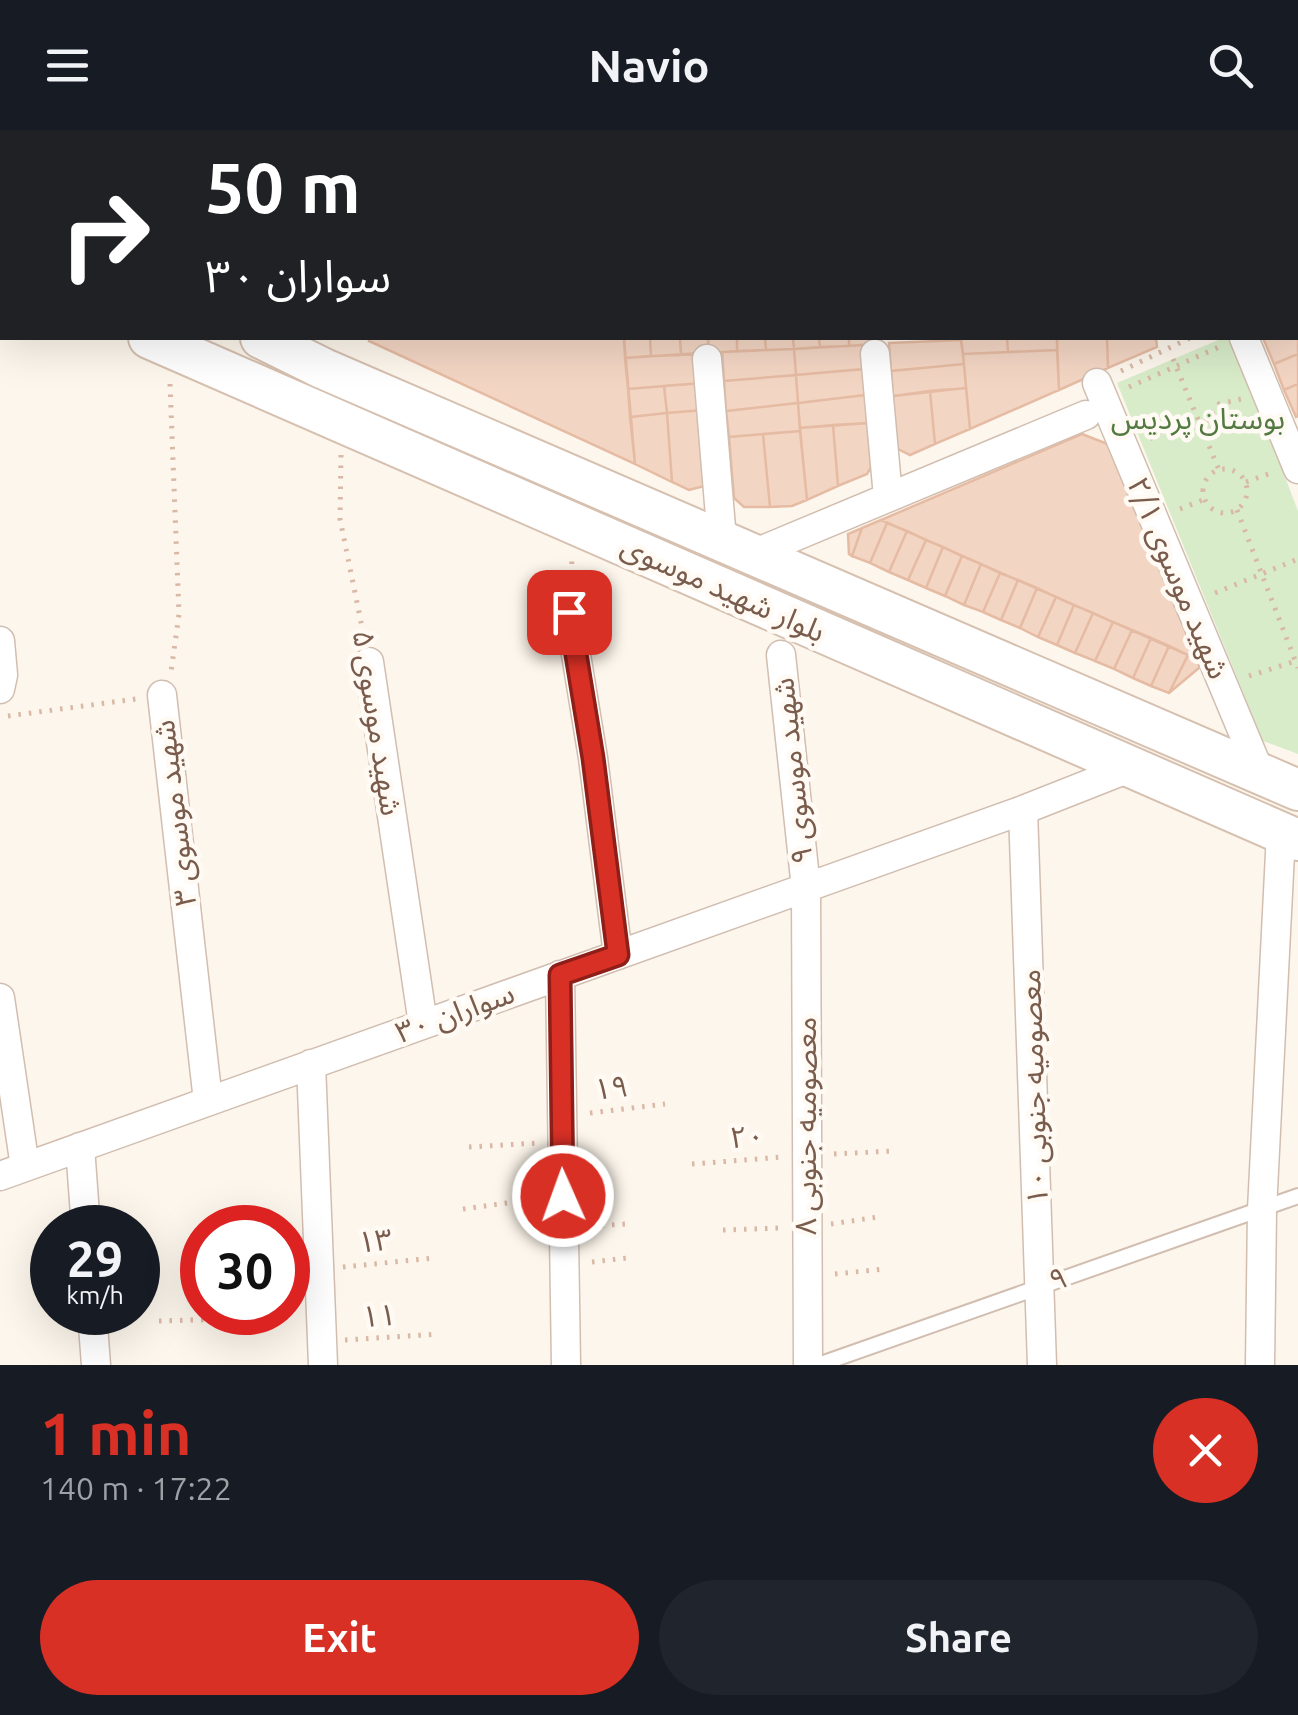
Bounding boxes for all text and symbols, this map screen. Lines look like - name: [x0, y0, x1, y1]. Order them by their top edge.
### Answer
- icon: menu: [40, 38, 95, 93]
- icon: search: [1203, 38, 1258, 93]
- text: Navio: [588, 40, 710, 91]
- text: 50 m: [205, 148, 361, 226]
- icon: right: [40, 170, 170, 300]
- text: سواران ۳۰: [205, 250, 391, 301]
- park label: بوستان پردیس: [1111, 401, 1285, 438]
- street label: شهید موسوی ۲/۱: [1120, 472, 1237, 684]
- street label: بلوار شهید موسوی: [616, 528, 831, 649]
- pin: [527, 570, 612, 655]
- icon: arrive: [542, 585, 597, 640]
- street label: شهید موسوی ۵: [346, 628, 409, 818]
- street label: شهید موسوی ۹: [765, 676, 820, 866]
- street label: شهید موسوی ۳: [146, 718, 203, 908]
- street label: معصومیه جنوبی ۱۰: [1012, 969, 1055, 1205]
- street label: سواران ۳۰: [391, 975, 519, 1050]
- street label: معصومیه جنوبی ۸: [788, 1017, 823, 1235]
- street label: ۱۹: [592, 1068, 630, 1106]
- street label: ۲۰: [729, 1118, 765, 1154]
- position arrow: [511, 1144, 615, 1248]
- speed limit sign: 30: [180, 1205, 310, 1335]
- street label: ۱۳: [356, 1221, 394, 1259]
- text: 29: [67, 1230, 123, 1286]
- street label: ۹: [1044, 1259, 1071, 1297]
- text: km/h: [66, 1281, 124, 1309]
- street label: ۱۱: [361, 1297, 397, 1333]
- button: close: [1153, 1398, 1258, 1503]
- text: 1 min: [40, 1399, 192, 1466]
- text: 140 m · 17:22: [40, 1470, 232, 1506]
- button: Exit: [40, 1580, 639, 1695]
- button: Share: [659, 1580, 1258, 1695]

